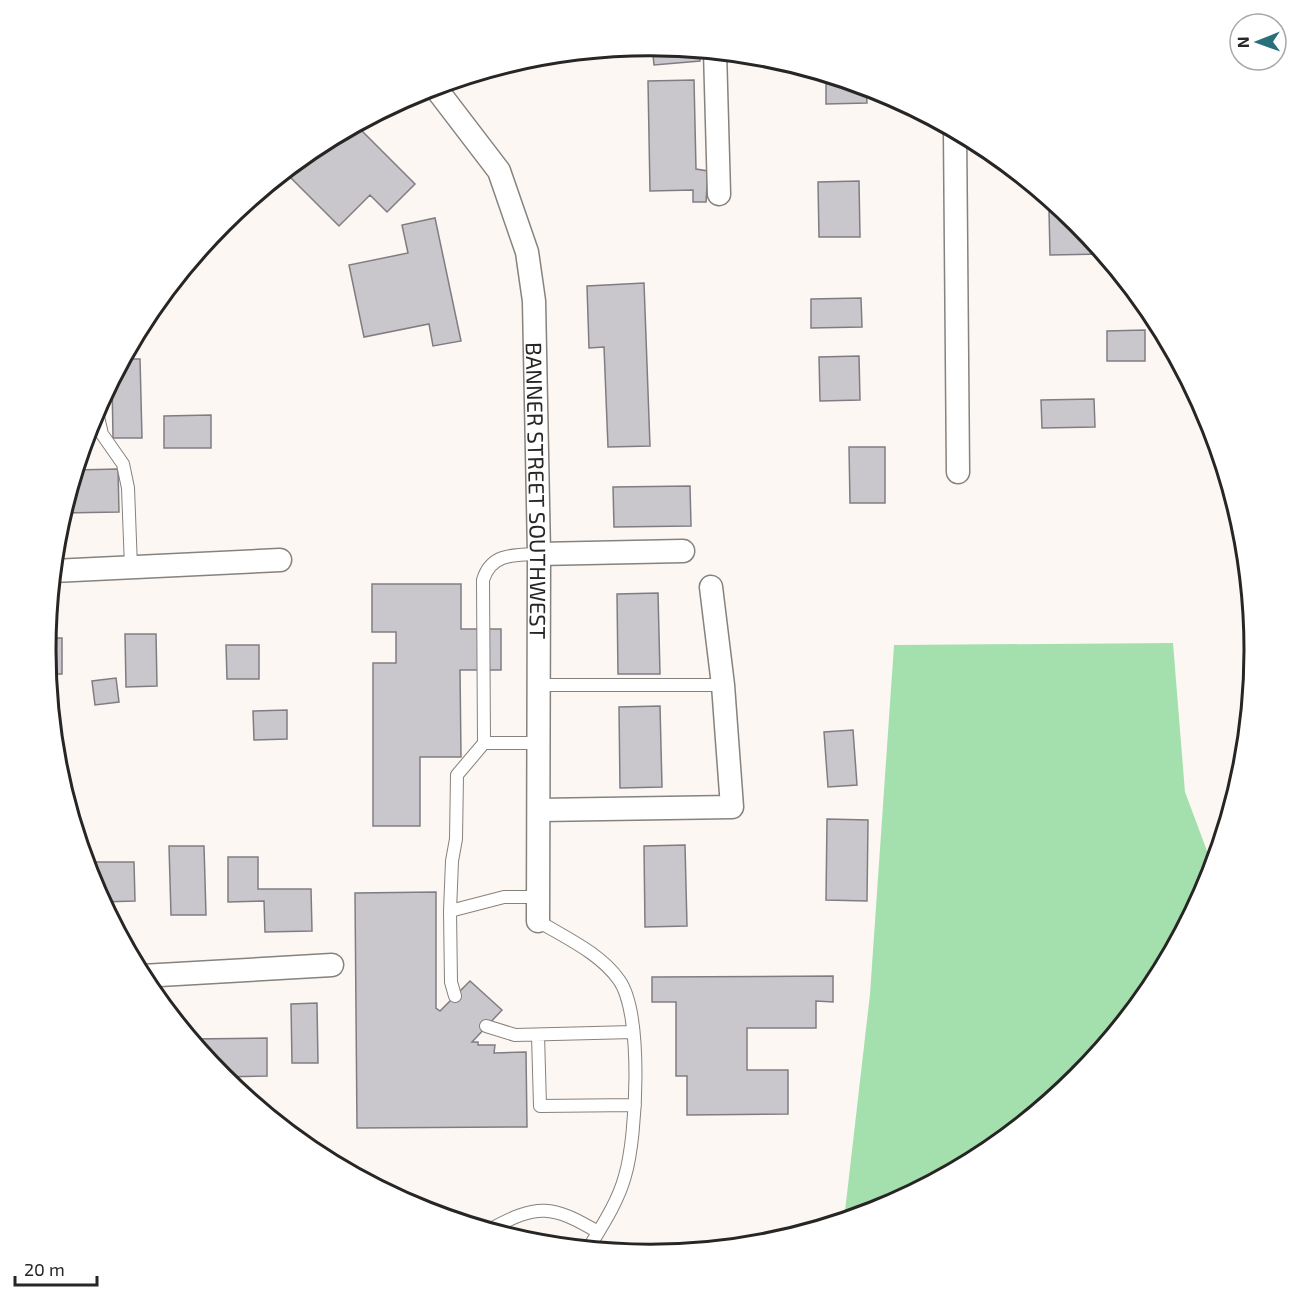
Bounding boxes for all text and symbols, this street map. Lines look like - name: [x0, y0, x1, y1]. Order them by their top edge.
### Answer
- north arrow: [1228, 12, 1288, 72]
- text: N: [1233, 36, 1252, 48]
- street label: BANNER STREET SOUTHWEST: [522, 342, 552, 640]
- scale bar: [15, 1249, 98, 1287]
- text: 20 m: [24, 1258, 65, 1280]

